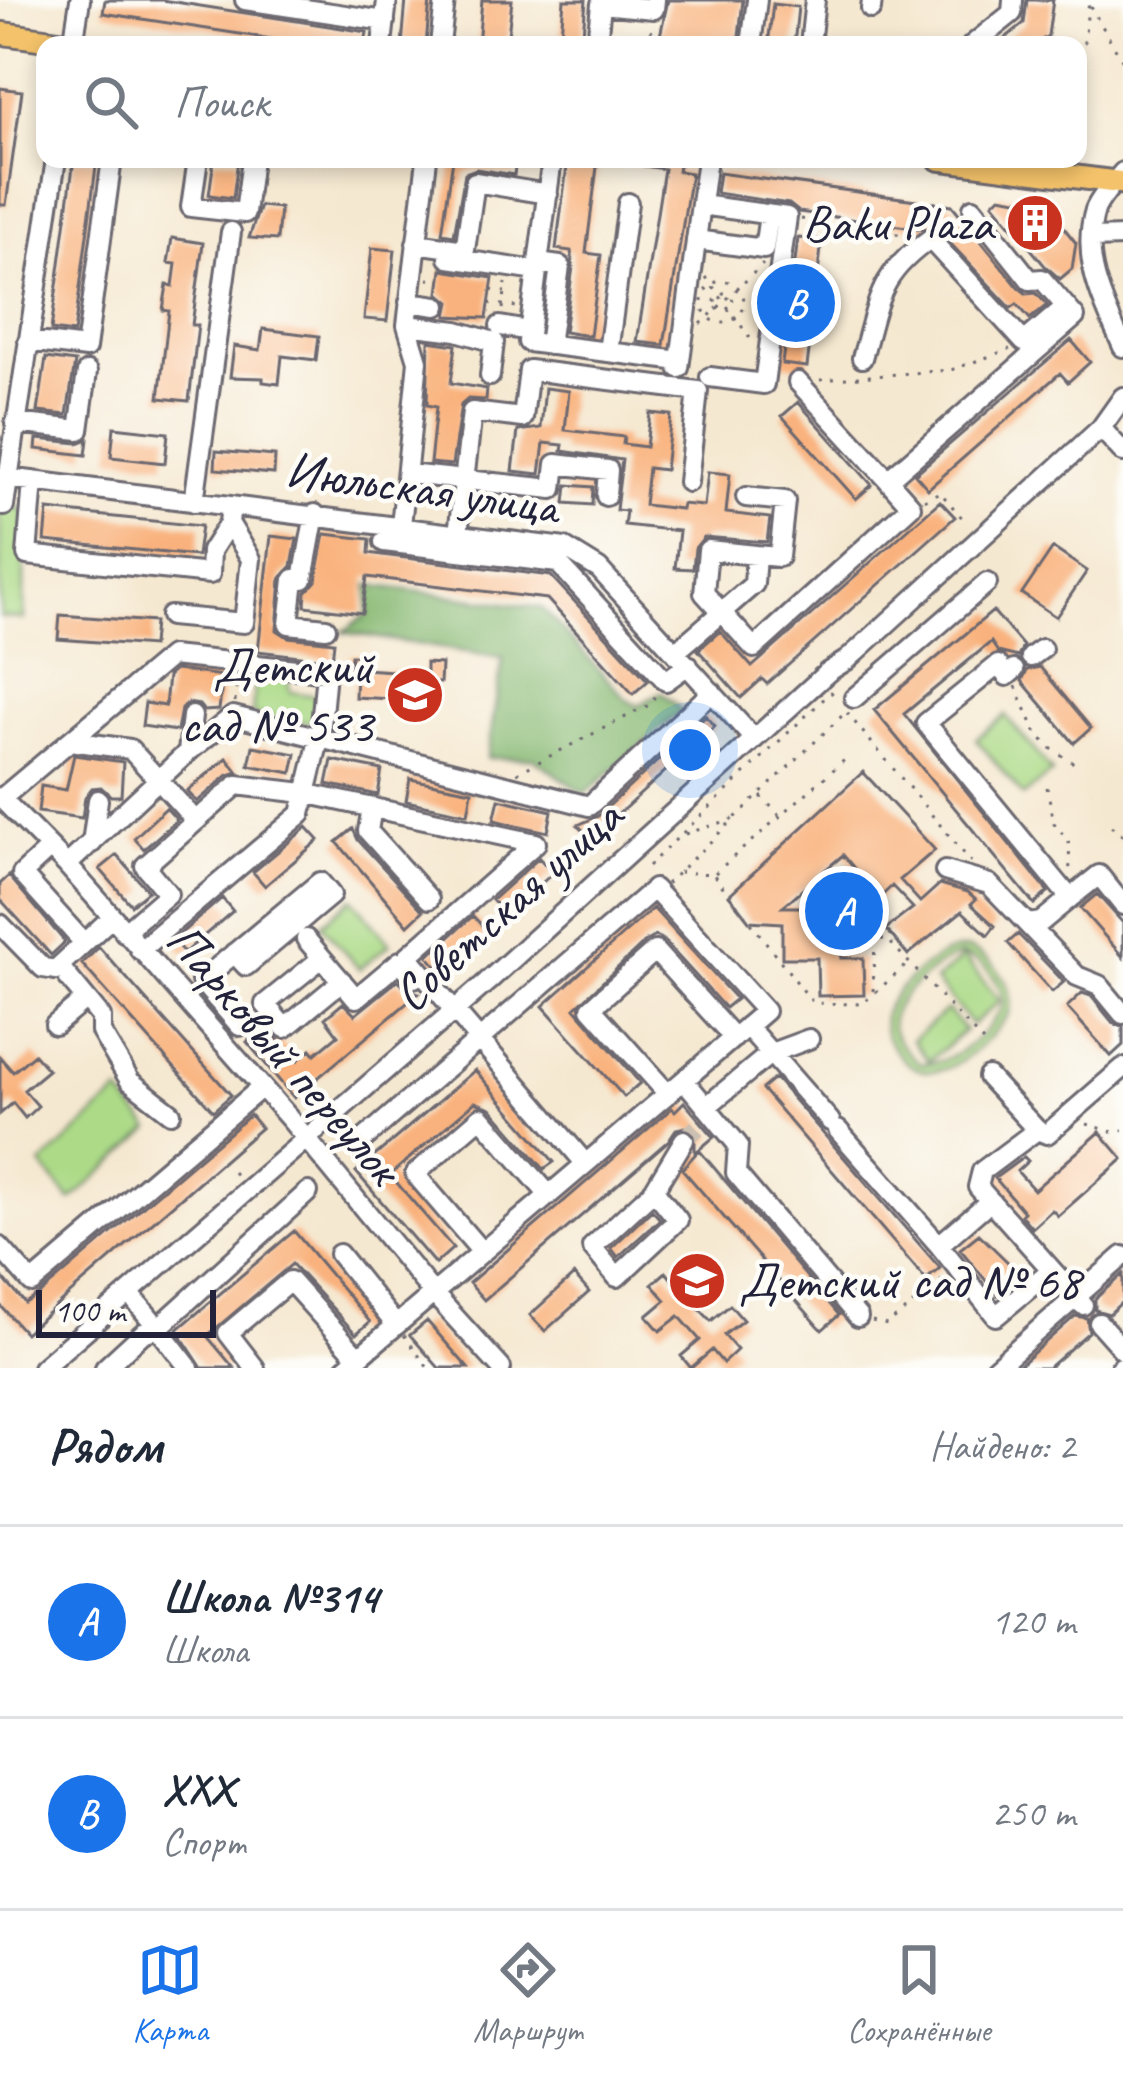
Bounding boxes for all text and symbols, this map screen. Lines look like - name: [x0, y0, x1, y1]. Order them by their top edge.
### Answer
- search box: [36, 36, 1087, 168]
- icon: search: [78, 69, 144, 135]
- text: Поиск: [174, 74, 269, 131]
- place label: Baku Plaza: [802, 191, 997, 255]
- building icon: Baku Plaza: [1004, 192, 1066, 254]
- pin: B: [757, 258, 835, 348]
- street label: Июльская улица: [282, 437, 566, 539]
- place label: Детский сад № 533: [181, 634, 376, 757]
- school or university icon: Детский сад № 533: [384, 664, 446, 726]
- your location: [660, 720, 720, 780]
- street label: Советская улица: [379, 782, 638, 1025]
- pin: A: [805, 866, 883, 956]
- street label: Парковый переулок: [153, 909, 418, 1200]
- place label: Детский сад № 68: [739, 1249, 1085, 1313]
- school or university icon: Детский сад № 68: [666, 1250, 728, 1312]
- scale bar: [36, 1284, 216, 1337]
- text: 100 m: [54, 1290, 125, 1332]
- text: Рядом: [48, 1414, 162, 1478]
- text: Найдено: 2: [930, 1422, 1075, 1471]
- text: Школа №314: [162, 1569, 378, 1626]
- text: A: [77, 1597, 97, 1646]
- text: 120 m: [991, 1597, 1075, 1646]
- text: Школа: [162, 1626, 248, 1675]
- text: XXX: [162, 1761, 234, 1818]
- text: B: [77, 1789, 97, 1838]
- text: 250 m: [991, 1789, 1075, 1838]
- text: Спорт: [162, 1818, 246, 1867]
- tab: Карта: [133, 1937, 208, 2051]
- tab: Маршрут: [473, 1937, 582, 2051]
- tab: Сохранённые: [847, 1937, 990, 2051]

